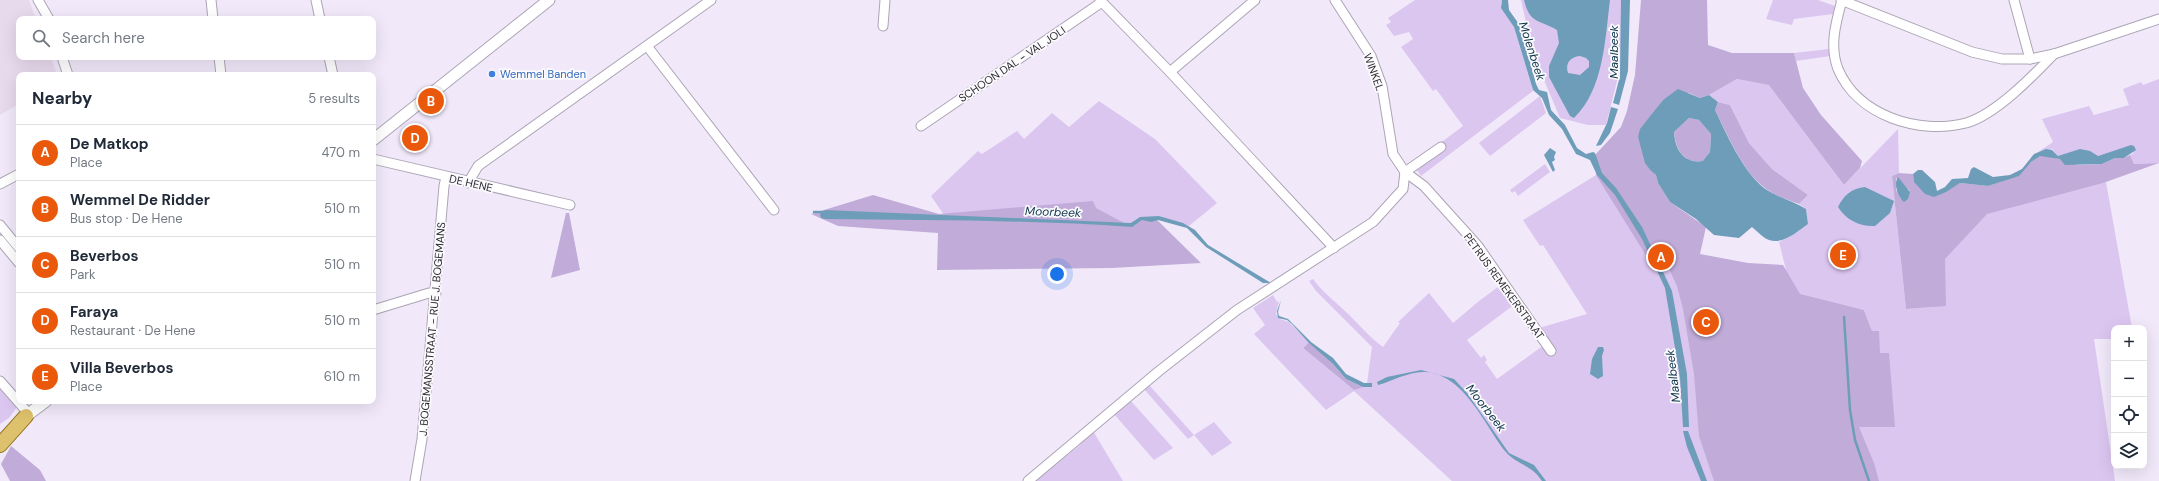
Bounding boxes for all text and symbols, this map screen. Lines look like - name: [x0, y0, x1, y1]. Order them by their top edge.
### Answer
- search box: [16, 16, 376, 60]
- water label: Molenbeek: [1515, 20, 1549, 83]
- street label: SCHOON DAL - VAL JOLI: [956, 23, 1068, 105]
- water label: Maalbeek: [1606, 24, 1622, 79]
- icon: search: [30, 27, 52, 49]
- text: Search here: [62, 28, 145, 48]
- street label: WINKEL: [1361, 51, 1387, 93]
- place label: Wemmel Banden: [500, 67, 586, 81]
- marker: Wemmel Banden: [487, 69, 497, 79]
- pin: B: [418, 86, 444, 116]
- text: Nearby: [32, 87, 92, 109]
- text: 5 results: [308, 90, 360, 107]
- pin: D: [402, 123, 428, 153]
- text: De Matkop: [70, 134, 149, 154]
- text: A: [40, 144, 50, 161]
- text: 470 m: [321, 144, 360, 161]
- text: Place: [70, 154, 102, 171]
- street label: DE HENE: [448, 171, 494, 195]
- text: Wemmel De Ridder: [70, 190, 210, 210]
- text: B: [41, 200, 49, 217]
- text: 510 m: [324, 200, 360, 217]
- water label: Moorbeek: [1025, 203, 1082, 221]
- text: Bus stop · De Hene: [70, 210, 183, 227]
- street label: J. BOGEMANSSTRAAT - RUE J. BOGEMANS: [416, 221, 448, 437]
- street label: PETRUS REMEKERSTRAAT: [1461, 230, 1547, 342]
- pin: E: [1830, 240, 1856, 270]
- pin: A: [1648, 242, 1674, 272]
- text: Beverbos: [70, 246, 139, 266]
- text: C: [40, 256, 50, 273]
- text: 510 m: [324, 256, 360, 273]
- your location: [1047, 264, 1067, 284]
- text: Park: [70, 266, 96, 283]
- text: Faraya: [70, 302, 118, 322]
- pin: C: [1693, 307, 1719, 337]
- text: D: [40, 312, 50, 329]
- text: 510 m: [324, 312, 360, 329]
- text: Restaurant · De Hene: [70, 322, 195, 339]
- map controls: [2111, 325, 2147, 469]
- button: +: [2111, 325, 2147, 361]
- water label: Maalbeek: [1662, 348, 1684, 403]
- text: Villa Beverbos: [70, 358, 174, 378]
- button: −: [2111, 361, 2147, 397]
- text: E: [41, 368, 49, 385]
- text: 610 m: [324, 368, 360, 385]
- text: Place: [70, 378, 102, 395]
- water label: Moorbeek: [1462, 381, 1510, 436]
- button: locate: [2111, 397, 2147, 433]
- button: layers: [2111, 433, 2147, 469]

